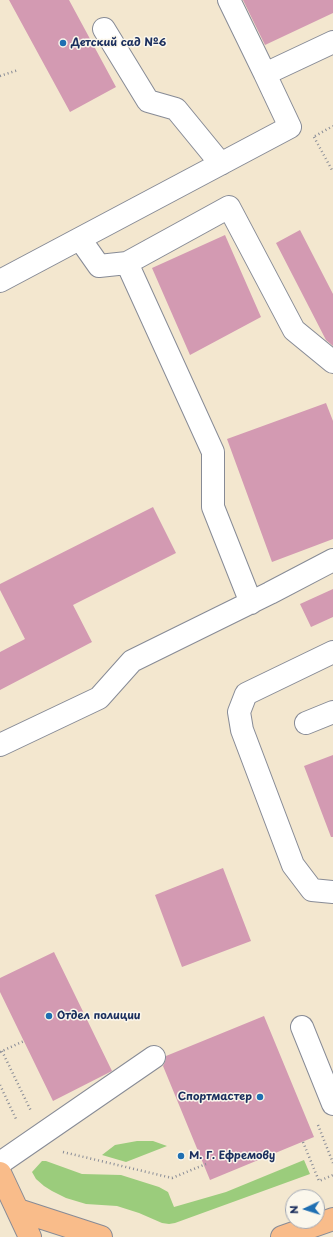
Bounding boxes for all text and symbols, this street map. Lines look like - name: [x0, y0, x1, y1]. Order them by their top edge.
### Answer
- place label: Детский сад №6: [71, 36, 166, 50]
- marker: Детский сад №6: [58, 38, 68, 48]
- place label: Отдел полиции: [57, 1009, 141, 1023]
- marker: Отдел полиции: [44, 1011, 54, 1021]
- place label: Спортмастер: [178, 1090, 252, 1104]
- marker: Спортмастер: [255, 1092, 265, 1102]
- place label: М. Г. Ефремову: [189, 1149, 275, 1163]
- marker: М. Г. Ефремову: [176, 1151, 186, 1161]
- north arrow: [285, 1189, 325, 1229]
- text: N: [285, 1205, 302, 1215]

